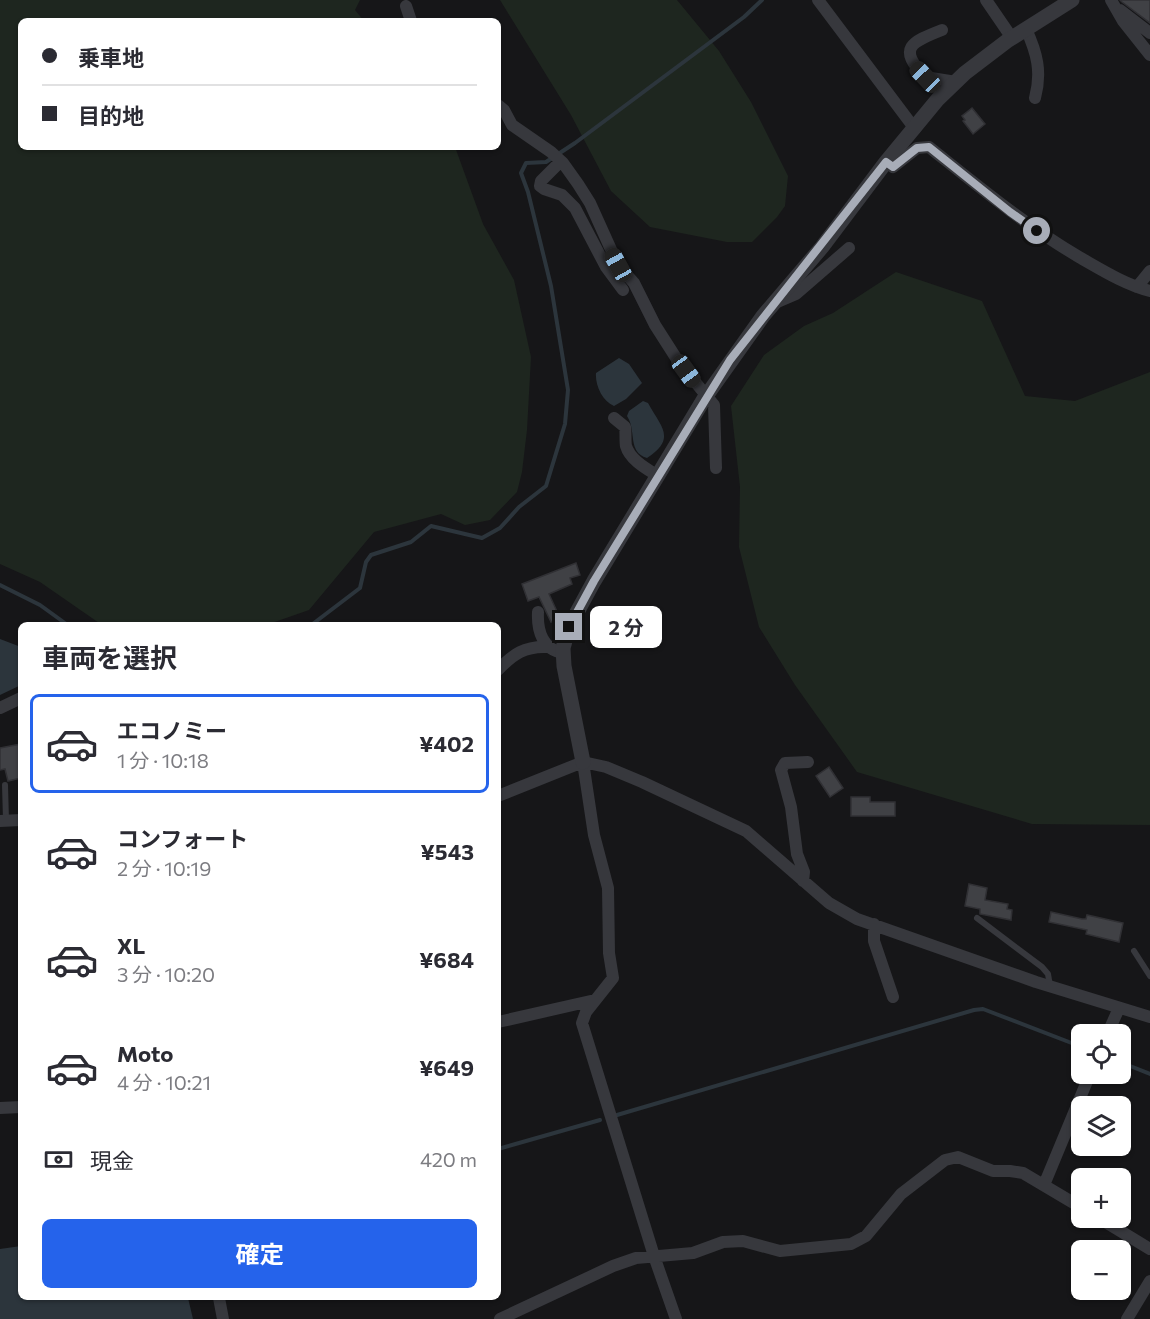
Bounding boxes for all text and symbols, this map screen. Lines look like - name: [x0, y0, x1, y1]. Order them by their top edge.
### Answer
- text: 乗車地: [78, 44, 144, 71]
- car: [906, 58, 944, 96]
- text: 目的地: [78, 102, 144, 129]
- route start: [1023, 217, 1050, 244]
- car: [601, 245, 635, 285]
- car: [668, 351, 704, 391]
- callout: 2 分: [590, 606, 662, 648]
- route end: [555, 613, 582, 640]
- text: 2 分: [608, 615, 644, 639]
- text: 車両を選択: [42, 641, 177, 674]
- icon: car: [45, 717, 99, 771]
- text: エコノミー: [117, 717, 227, 744]
- text: ¥402: [419, 730, 474, 757]
- text: 1 分 · 10:18: [117, 748, 209, 772]
- icon: car: [45, 825, 99, 879]
- text: コンフォート: [117, 825, 248, 852]
- text: ¥543: [421, 838, 474, 865]
- text: 2 分 · 10:19: [117, 856, 211, 880]
- text: XL: [117, 932, 145, 959]
- icon: car: [45, 933, 99, 987]
- text: ¥684: [419, 946, 474, 973]
- text: 3 分 · 10:20: [117, 962, 215, 986]
- map controls: [1071, 1024, 1131, 1300]
- button: locate: [1071, 1024, 1131, 1084]
- text: Moto: [117, 1040, 173, 1067]
- icon: car: [45, 1041, 99, 1095]
- text: ¥649: [419, 1054, 474, 1081]
- text: 4 分 · 10:21: [117, 1070, 211, 1094]
- button: layers: [1071, 1096, 1131, 1156]
- icon: cash: [42, 1143, 75, 1176]
- text: 現金: [90, 1147, 134, 1174]
- text: 420 m: [420, 1147, 477, 1171]
- button: +: [1071, 1168, 1131, 1228]
- button: 確定: [42, 1219, 477, 1288]
- button: −: [1071, 1240, 1131, 1300]

